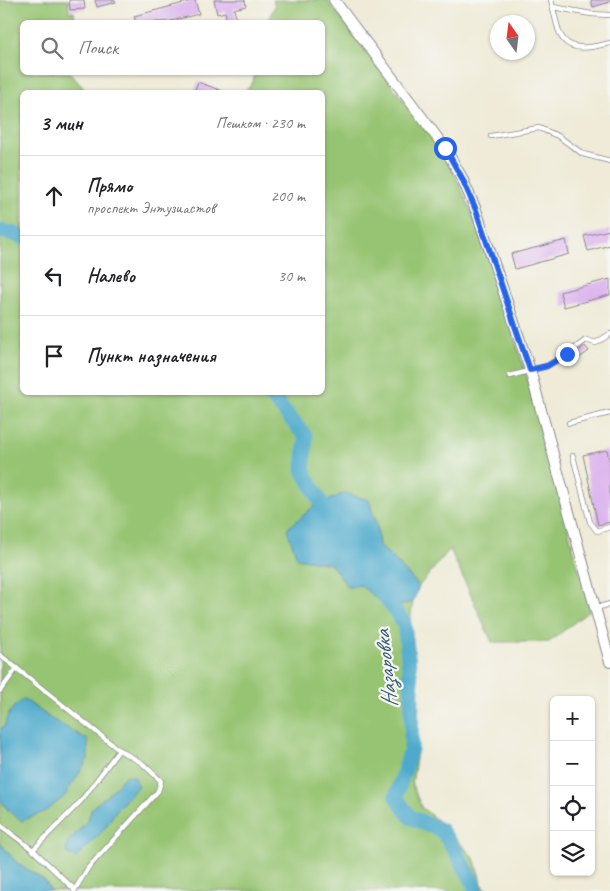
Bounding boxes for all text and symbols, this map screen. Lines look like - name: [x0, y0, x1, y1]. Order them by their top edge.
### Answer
- north arrow: [490, 15, 535, 60]
- search box: [20, 20, 325, 75]
- icon: search: [38, 34, 66, 62]
- text: Поиск: [78, 36, 118, 60]
- text: 3 мин: [40, 110, 83, 136]
- text: Пешком · 230 m: [216, 113, 305, 133]
- route start: [434, 137, 457, 160]
- text: Прямо: [87, 174, 132, 198]
- icon: ahead: [40, 182, 68, 210]
- text: 200 m: [271, 186, 305, 206]
- text: проспект Энтузиастов: [87, 198, 215, 218]
- icon: left: [40, 262, 68, 290]
- text: Налево: [87, 264, 135, 288]
- text: 30 m: [278, 266, 305, 286]
- icon: arrive: [40, 342, 68, 370]
- route end: [556, 343, 579, 366]
- text: Пункт назначения: [87, 344, 216, 368]
- water label: Назаровка: [368, 627, 404, 709]
- map controls: [550, 696, 595, 876]
- button: +: [550, 696, 595, 741]
- button: −: [550, 741, 595, 786]
- button: locate: [550, 786, 595, 831]
- button: layers: [550, 831, 595, 876]

